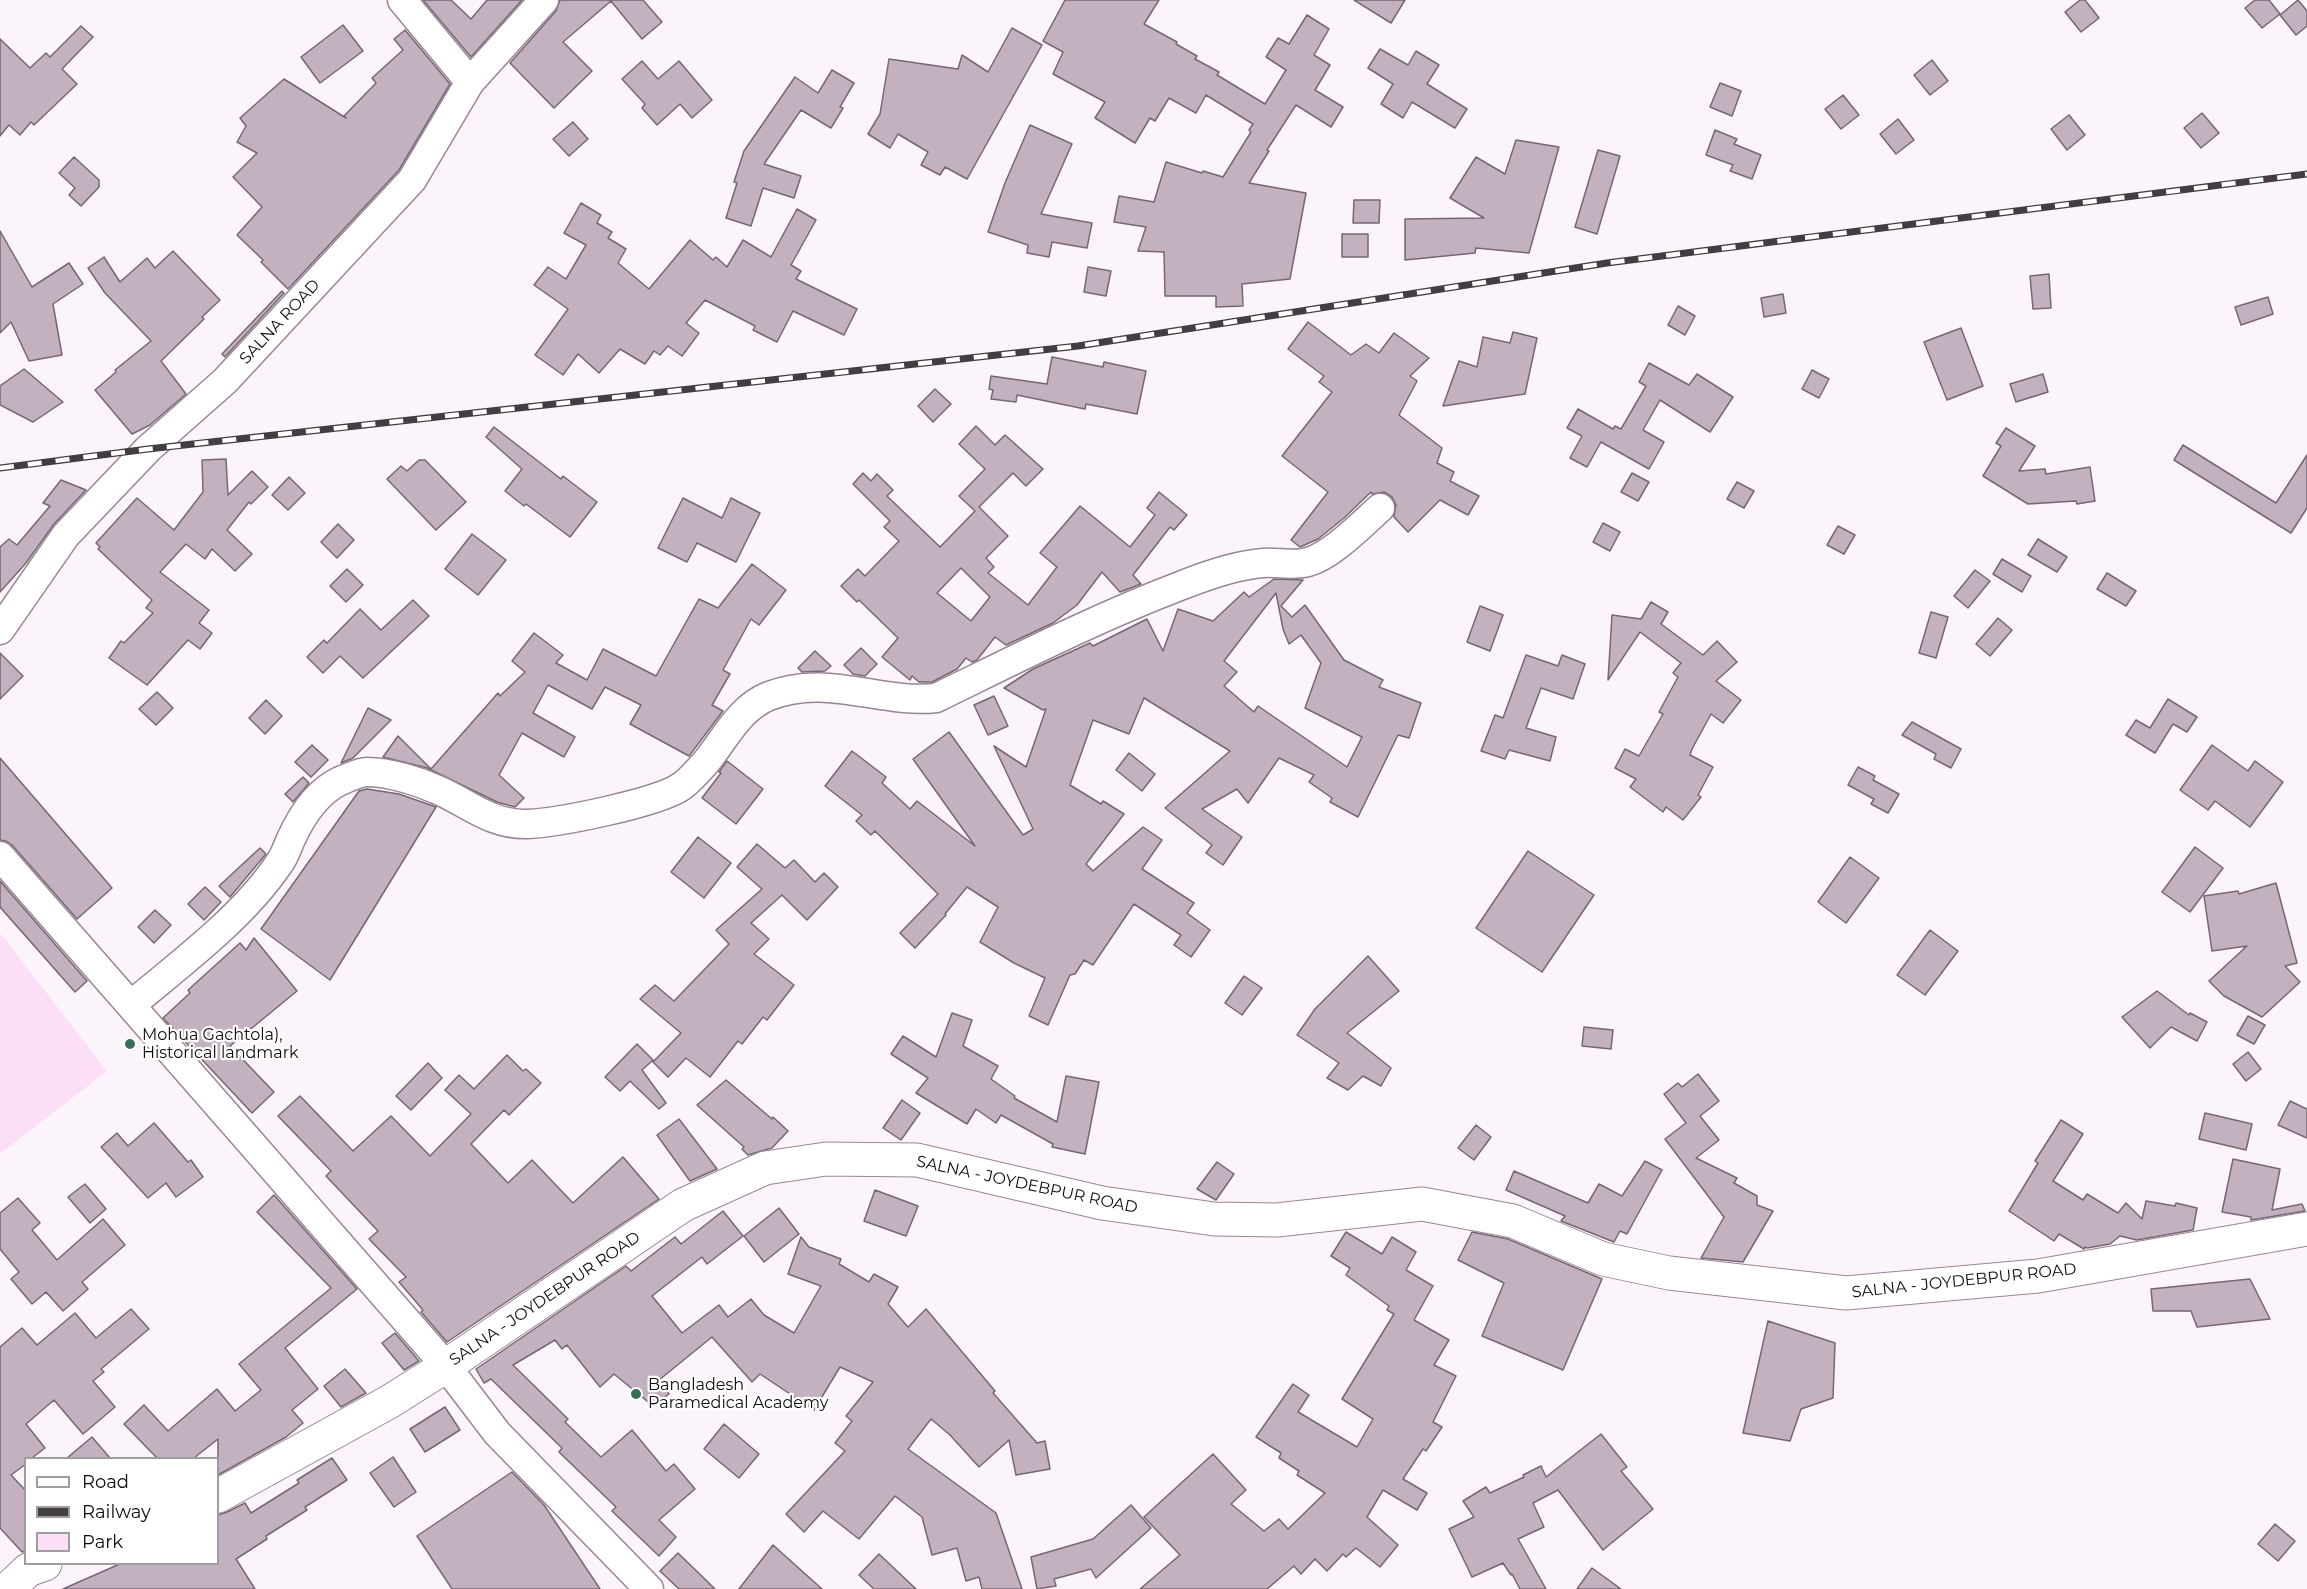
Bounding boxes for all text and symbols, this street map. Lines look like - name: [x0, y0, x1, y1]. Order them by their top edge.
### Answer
- street label: SALNA ROAD: [236, 276, 324, 368]
- place label: Mohua Gachtola), Historical landmark: [142, 1025, 299, 1063]
- marker: Mohua Gachtola), Historical landmark: [123, 1037, 137, 1051]
- street label: SALNA - JOYDEBPUR ROAD: [915, 1152, 1139, 1218]
- street label: SALNA - JOYDEBPUR ROAD: [446, 1228, 644, 1370]
- street label: SALNA - JOYDEBPUR ROAD: [1851, 1260, 2077, 1302]
- place label: Bangladesh Paramedical Academy: [648, 1375, 828, 1413]
- marker: Bangladesh Paramedical Academy: [629, 1387, 643, 1401]
- legend: [24, 1457, 219, 1565]
- text: Road: [82, 1471, 129, 1493]
- text: Railway: [82, 1501, 151, 1523]
- text: Park: [82, 1531, 123, 1553]

